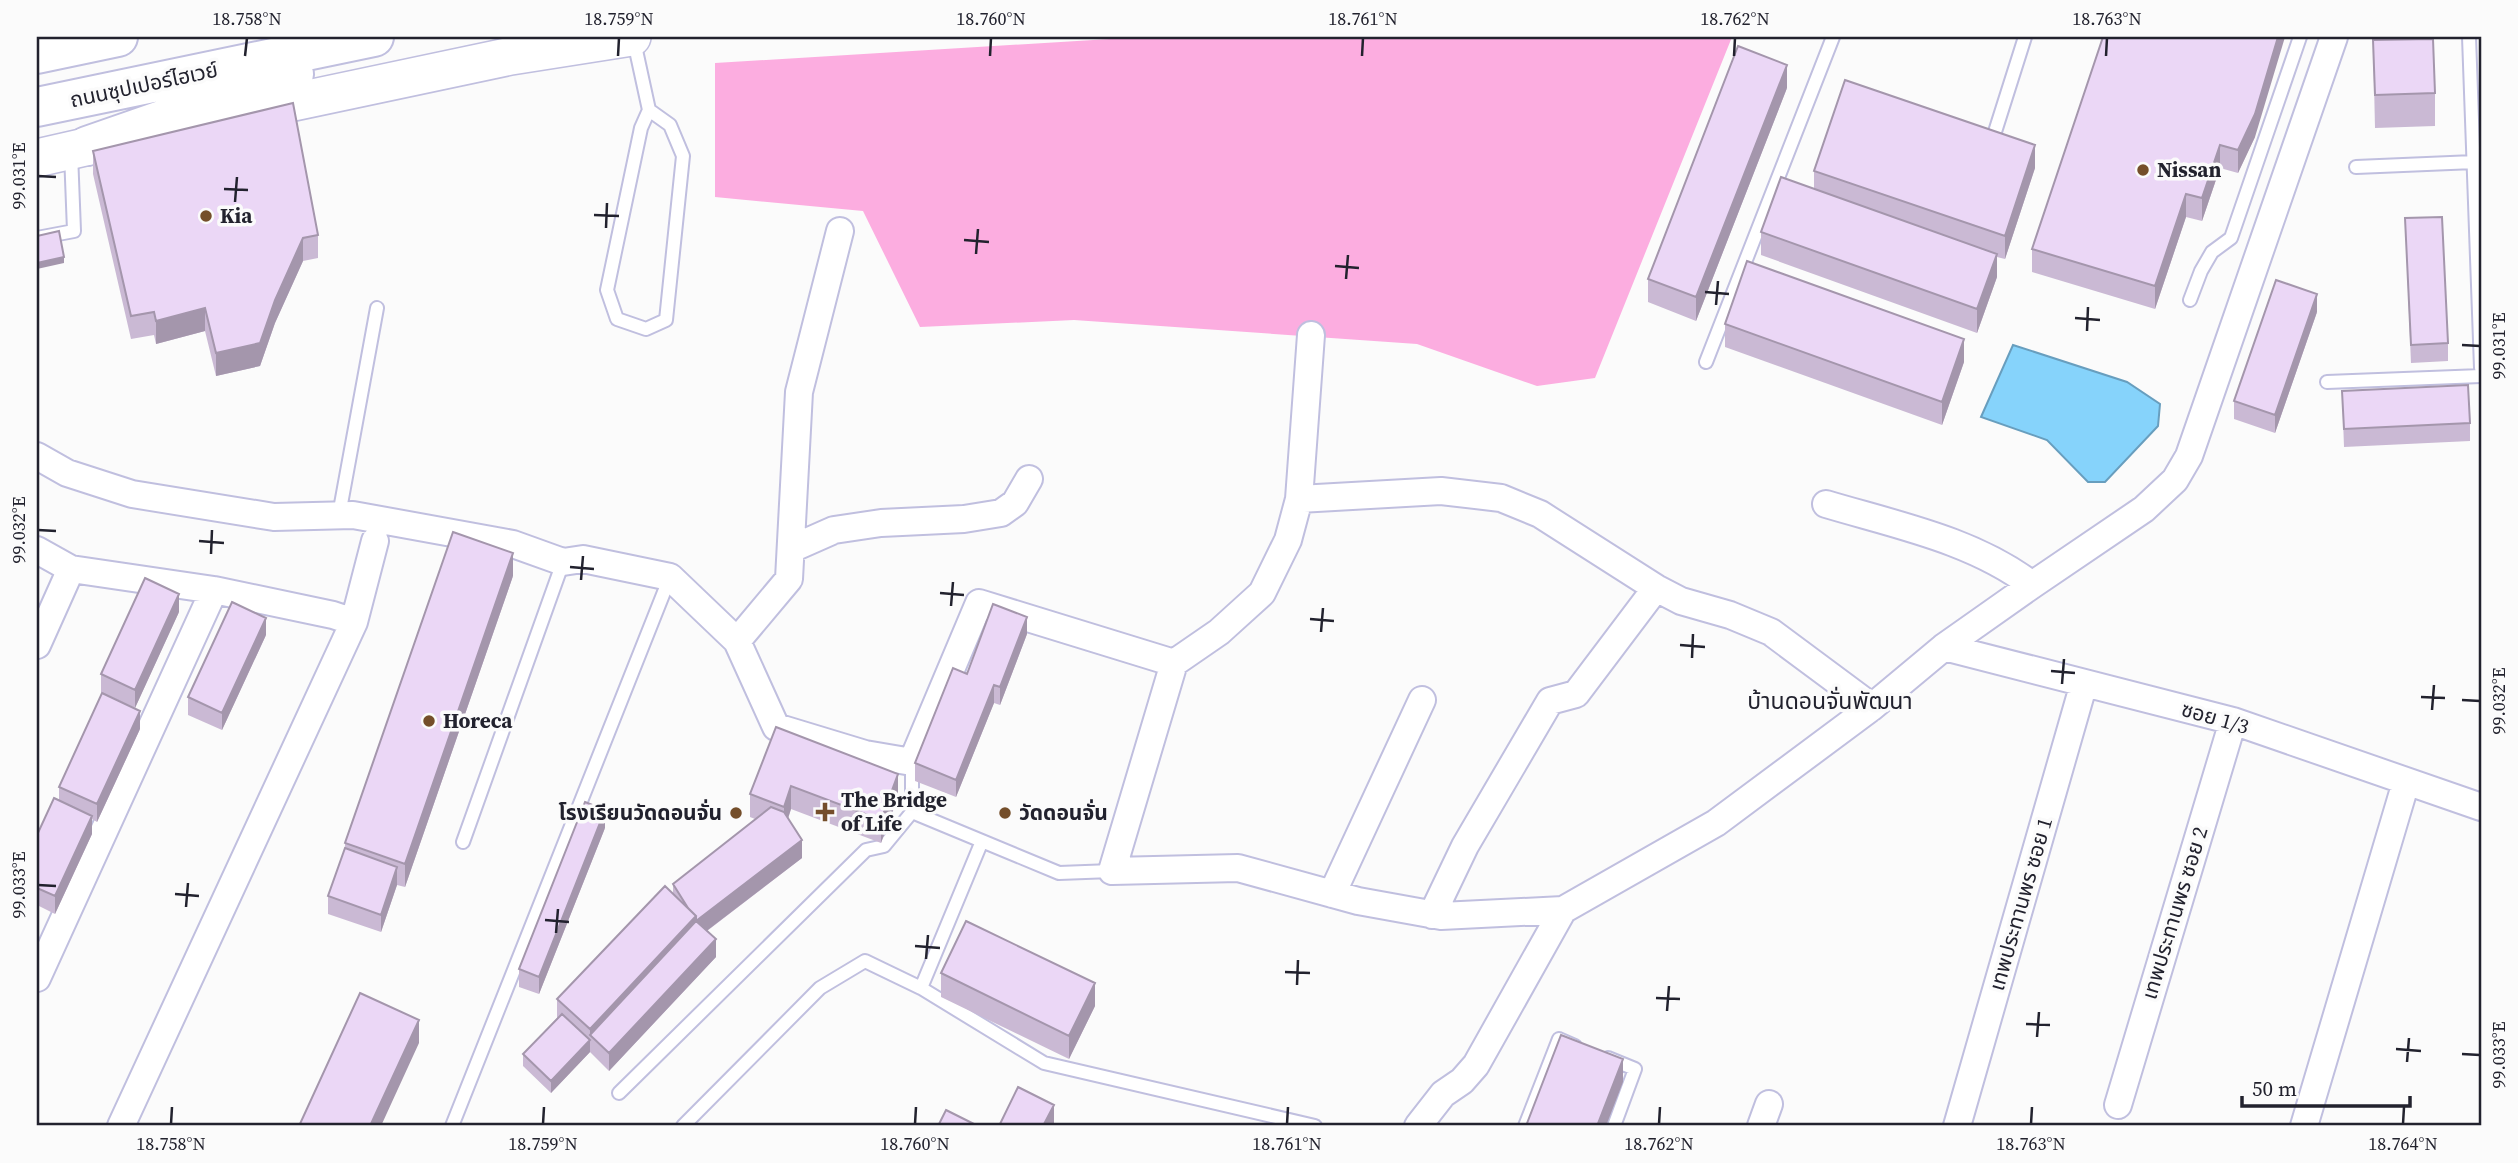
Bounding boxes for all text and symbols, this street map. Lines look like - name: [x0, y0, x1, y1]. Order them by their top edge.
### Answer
- text: 18.758°N: [212, 6, 282, 31]
- text: 18.759°N: [584, 6, 654, 31]
- text: 18.760°N: [956, 6, 1026, 31]
- text: 18.761°N: [1328, 6, 1398, 31]
- text: 18.762°N: [1700, 6, 1770, 31]
- text: 18.763°N: [2072, 6, 2142, 31]
- street label: ถนนซุปเปอร์ไฮเวย์: [67, 55, 221, 114]
- text: 99.031°E: [6, 142, 31, 210]
- place label: Nissan: [2157, 155, 2221, 184]
- marker: Nissan: [2135, 162, 2151, 178]
- place label: Kia: [220, 201, 253, 230]
- marker: Kia: [198, 208, 214, 224]
- text: 99.031°E: [2486, 312, 2511, 380]
- text: 99.032°E: [6, 496, 31, 564]
- text: 99.032°E: [2486, 667, 2511, 735]
- district label: บ้านดอนจั่นพัฒนา: [1747, 685, 1913, 717]
- street label: ซอย 1/3: [2178, 694, 2252, 741]
- place label: Horeca: [443, 706, 513, 735]
- marker: Horeca: [421, 713, 437, 729]
- place label: The Bridge of Life: [841, 785, 947, 838]
- place label: โรงเรียนวัดดอนจั่น: [559, 798, 722, 827]
- place label: วัดดอนจั่น: [1019, 798, 1108, 827]
- marker: The Bridge of Life: [815, 802, 835, 822]
- marker: โรงเรียนวัดดอนจั่น: [728, 805, 744, 821]
- marker: วัดดอนจั่น: [997, 805, 1013, 821]
- street label: เทพประทานพร ซอย 1: [1982, 814, 2059, 994]
- street label: เทพประทานพร ซอย 2: [2134, 823, 2215, 1003]
- text: 99.033°E: [6, 851, 31, 919]
- text: 99.033°E: [2486, 1021, 2511, 1089]
- scale bar: [2242, 1065, 2410, 1109]
- text: 50 m: [2252, 1074, 2297, 1103]
- text: 18.758°N: [136, 1131, 206, 1156]
- text: 18.759°N: [508, 1131, 578, 1156]
- text: 18.760°N: [880, 1131, 950, 1156]
- text: 18.761°N: [1252, 1131, 1322, 1156]
- text: 18.762°N: [1624, 1131, 1694, 1156]
- text: 18.763°N: [1996, 1131, 2066, 1156]
- text: 18.764°N: [2368, 1131, 2438, 1156]

